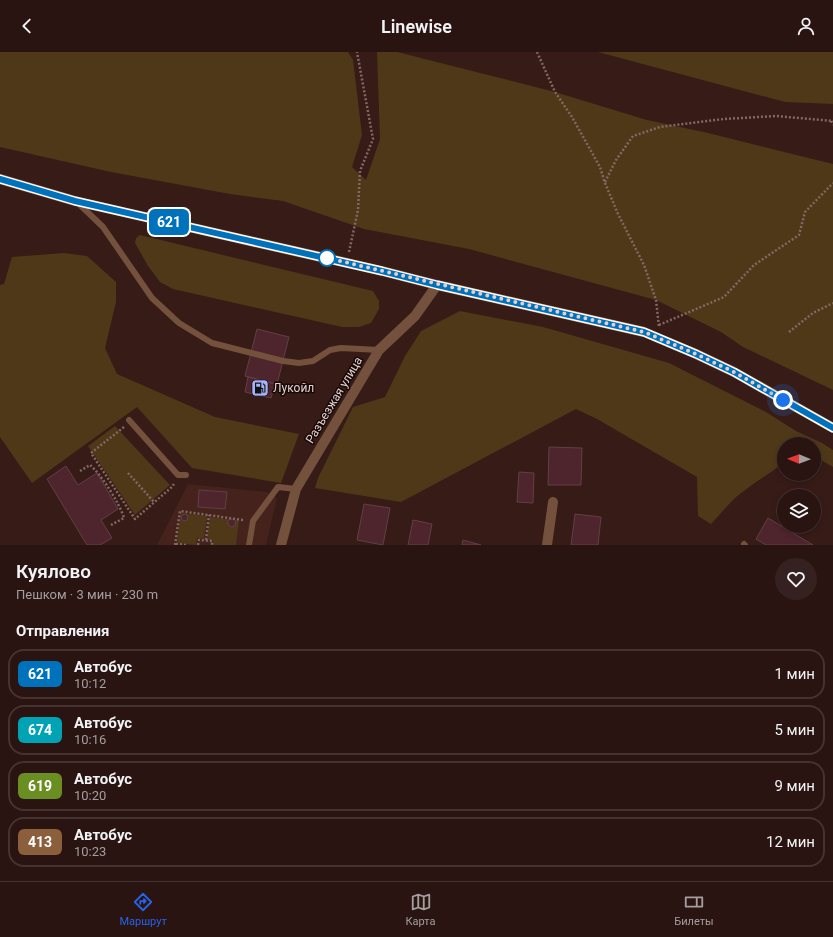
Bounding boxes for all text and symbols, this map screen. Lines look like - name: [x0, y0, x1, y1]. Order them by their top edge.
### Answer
- icon: back: [16, 15, 38, 37]
- icon: person: [795, 15, 817, 37]
- text: Linewise: [381, 16, 452, 37]
- line badge: 621: [146, 209, 192, 235]
- text: 621: [157, 214, 181, 230]
- unlabelled marker: [318, 249, 336, 267]
- street label: Разъезжая улица: [303, 354, 365, 446]
- fuel station icon: Лукойл: [250, 378, 270, 398]
- place label: Лукойл: [273, 381, 314, 395]
- your location: [773, 390, 793, 410]
- north arrow: [777, 437, 821, 481]
- map controls: [777, 437, 821, 533]
- button: layers: [777, 489, 821, 533]
- button: heart: [775, 558, 817, 600]
- text: Куялово: [16, 560, 91, 583]
- text: Пешком · 3 мин · 230 m: [16, 587, 158, 602]
- text: Отправления: [16, 622, 109, 640]
- text: Автобус: [74, 658, 132, 676]
- text: 1 мин: [774, 665, 815, 683]
- text: 621: [28, 666, 52, 682]
- text: 10:12: [74, 676, 106, 691]
- text: Автобус: [74, 714, 132, 732]
- text: 5 мин: [774, 721, 815, 739]
- text: 674: [28, 722, 52, 738]
- text: 10:16: [74, 732, 106, 747]
- text: Автобус: [74, 770, 132, 788]
- text: 9 мин: [774, 777, 815, 795]
- text: 619: [28, 778, 52, 794]
- text: 10:20: [74, 788, 106, 803]
- text: Автобус: [74, 826, 132, 844]
- text: 12 мин: [766, 833, 815, 851]
- text: 413: [28, 834, 52, 850]
- text: 10:23: [74, 844, 106, 859]
- tab: Маршрут: [119, 891, 167, 928]
- tab: Карта: [406, 891, 436, 928]
- tab: Билеты: [674, 891, 714, 928]

